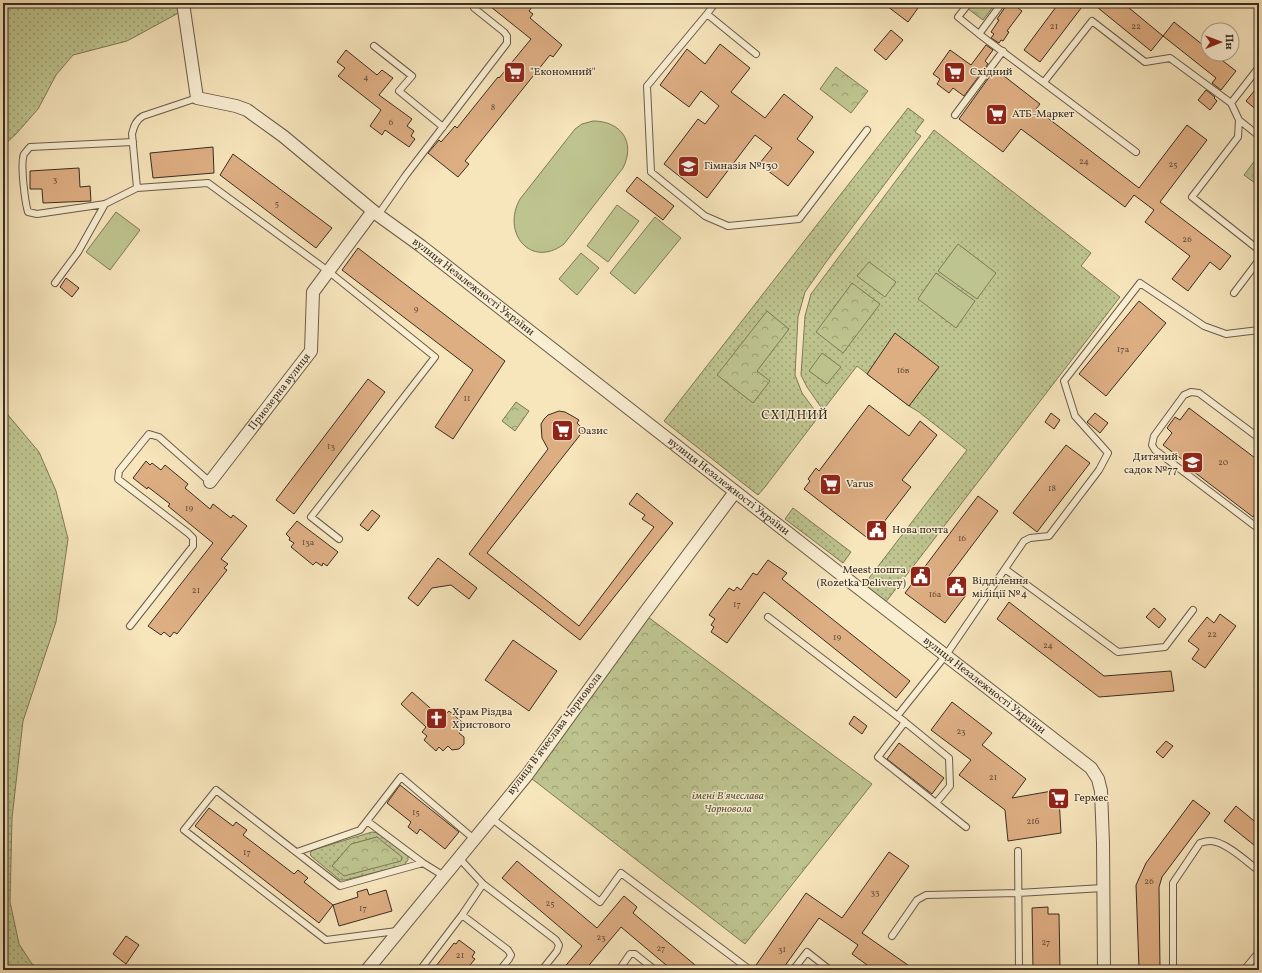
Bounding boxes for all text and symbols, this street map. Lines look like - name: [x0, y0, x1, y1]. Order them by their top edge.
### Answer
- house number: 21: [1050, 20, 1058, 33]
- house number: 22: [1131, 20, 1141, 33]
- north arrow: [1200, 22, 1240, 62]
- text: Пн: [1221, 34, 1236, 50]
- supermarket icon: "Економний": [501, 59, 527, 85]
- supermarket icon: Східний: [942, 59, 968, 85]
- place label: "Економний": [530, 65, 596, 80]
- place label: Східний: [970, 65, 1013, 80]
- house number: 4: [363, 71, 369, 84]
- house number: 8: [491, 101, 496, 114]
- supermarket icon: АТБ-Маркет: [984, 101, 1010, 127]
- place label: АТБ-Маркет: [1012, 107, 1075, 122]
- house number: 6: [389, 116, 394, 129]
- school or university icon: Гімназія №130: [676, 153, 702, 179]
- house number: 24: [1079, 155, 1089, 168]
- house number: 25: [1168, 158, 1178, 171]
- place label: Гімназія №130: [704, 159, 778, 174]
- house number: 3: [53, 173, 58, 186]
- house number: 5: [275, 197, 279, 210]
- house number: 26: [1182, 233, 1192, 246]
- street label: вулиця Незалежності України: [409, 235, 538, 340]
- house number: 9: [414, 303, 419, 316]
- house number: 17а: [1117, 343, 1130, 356]
- street label: Приозерна вулиця: [245, 350, 314, 433]
- house number: 16в: [897, 364, 910, 377]
- house number: 11: [464, 392, 470, 405]
- district label: СХІДНИЙ: [761, 407, 829, 425]
- supermarket icon: Оазис: [549, 418, 575, 444]
- place label: Оазис: [578, 424, 608, 439]
- street label: вулиця Незалежності України: [664, 434, 793, 539]
- house number: 13: [327, 440, 335, 453]
- place label: Дитячий садок №77: [1124, 450, 1178, 478]
- school or university icon: Дитячий садок №77: [1180, 450, 1206, 476]
- house number: 20: [1218, 456, 1229, 469]
- supermarket icon: Varus: [817, 471, 843, 497]
- place label: Varus: [846, 477, 874, 492]
- house number: 18: [1048, 482, 1056, 495]
- house number: 19: [185, 502, 193, 515]
- public building icon: Нова почта: [864, 517, 890, 543]
- place label: Нова почта: [892, 523, 949, 538]
- house number: 16: [958, 532, 966, 545]
- house number: 13а: [302, 536, 315, 549]
- place label: Meest пошта (Rozetka Delivery): [817, 563, 907, 591]
- public building icon: Meest пошта (Rozetka Delivery): [908, 563, 934, 589]
- public building icon: Відділення міліції №4: [943, 574, 969, 600]
- place label: Відділення міліції №4: [972, 574, 1029, 602]
- house number: 21: [192, 584, 200, 597]
- house number: 16а: [929, 588, 942, 601]
- house number: 17: [733, 598, 741, 611]
- house number: 22: [1207, 628, 1217, 641]
- house number: 19: [833, 631, 841, 644]
- street label: вулиця Незалежності України: [920, 633, 1049, 738]
- house number: 24: [1043, 639, 1053, 652]
- street label: вулиця Вʼячеслава Чорновола: [504, 669, 606, 798]
- church icon: Храм Різдва Христового: [424, 705, 450, 731]
- place label: Храм Різдва Христового: [452, 705, 513, 733]
- house number: 23: [956, 725, 966, 738]
- house number: 21: [989, 771, 997, 784]
- supermarket icon: Гермес: [1046, 785, 1072, 811]
- park label: імені В'ячеслава Чорновола: [692, 789, 764, 817]
- place label: Гермес: [1074, 791, 1109, 806]
- house number: 15: [412, 806, 420, 819]
- house number: 21б: [1026, 815, 1040, 828]
- house number: 17: [243, 846, 251, 859]
- house number: 26: [1144, 875, 1154, 888]
- house number: 33: [870, 886, 880, 899]
- house number: 25: [545, 897, 555, 910]
- house number: 17: [359, 902, 367, 915]
- house number: 23: [596, 931, 606, 944]
- house number: 27: [1042, 936, 1050, 949]
- house number: 27: [657, 942, 665, 955]
- house number: 31: [778, 943, 786, 956]
- house number: 21: [456, 949, 464, 962]

